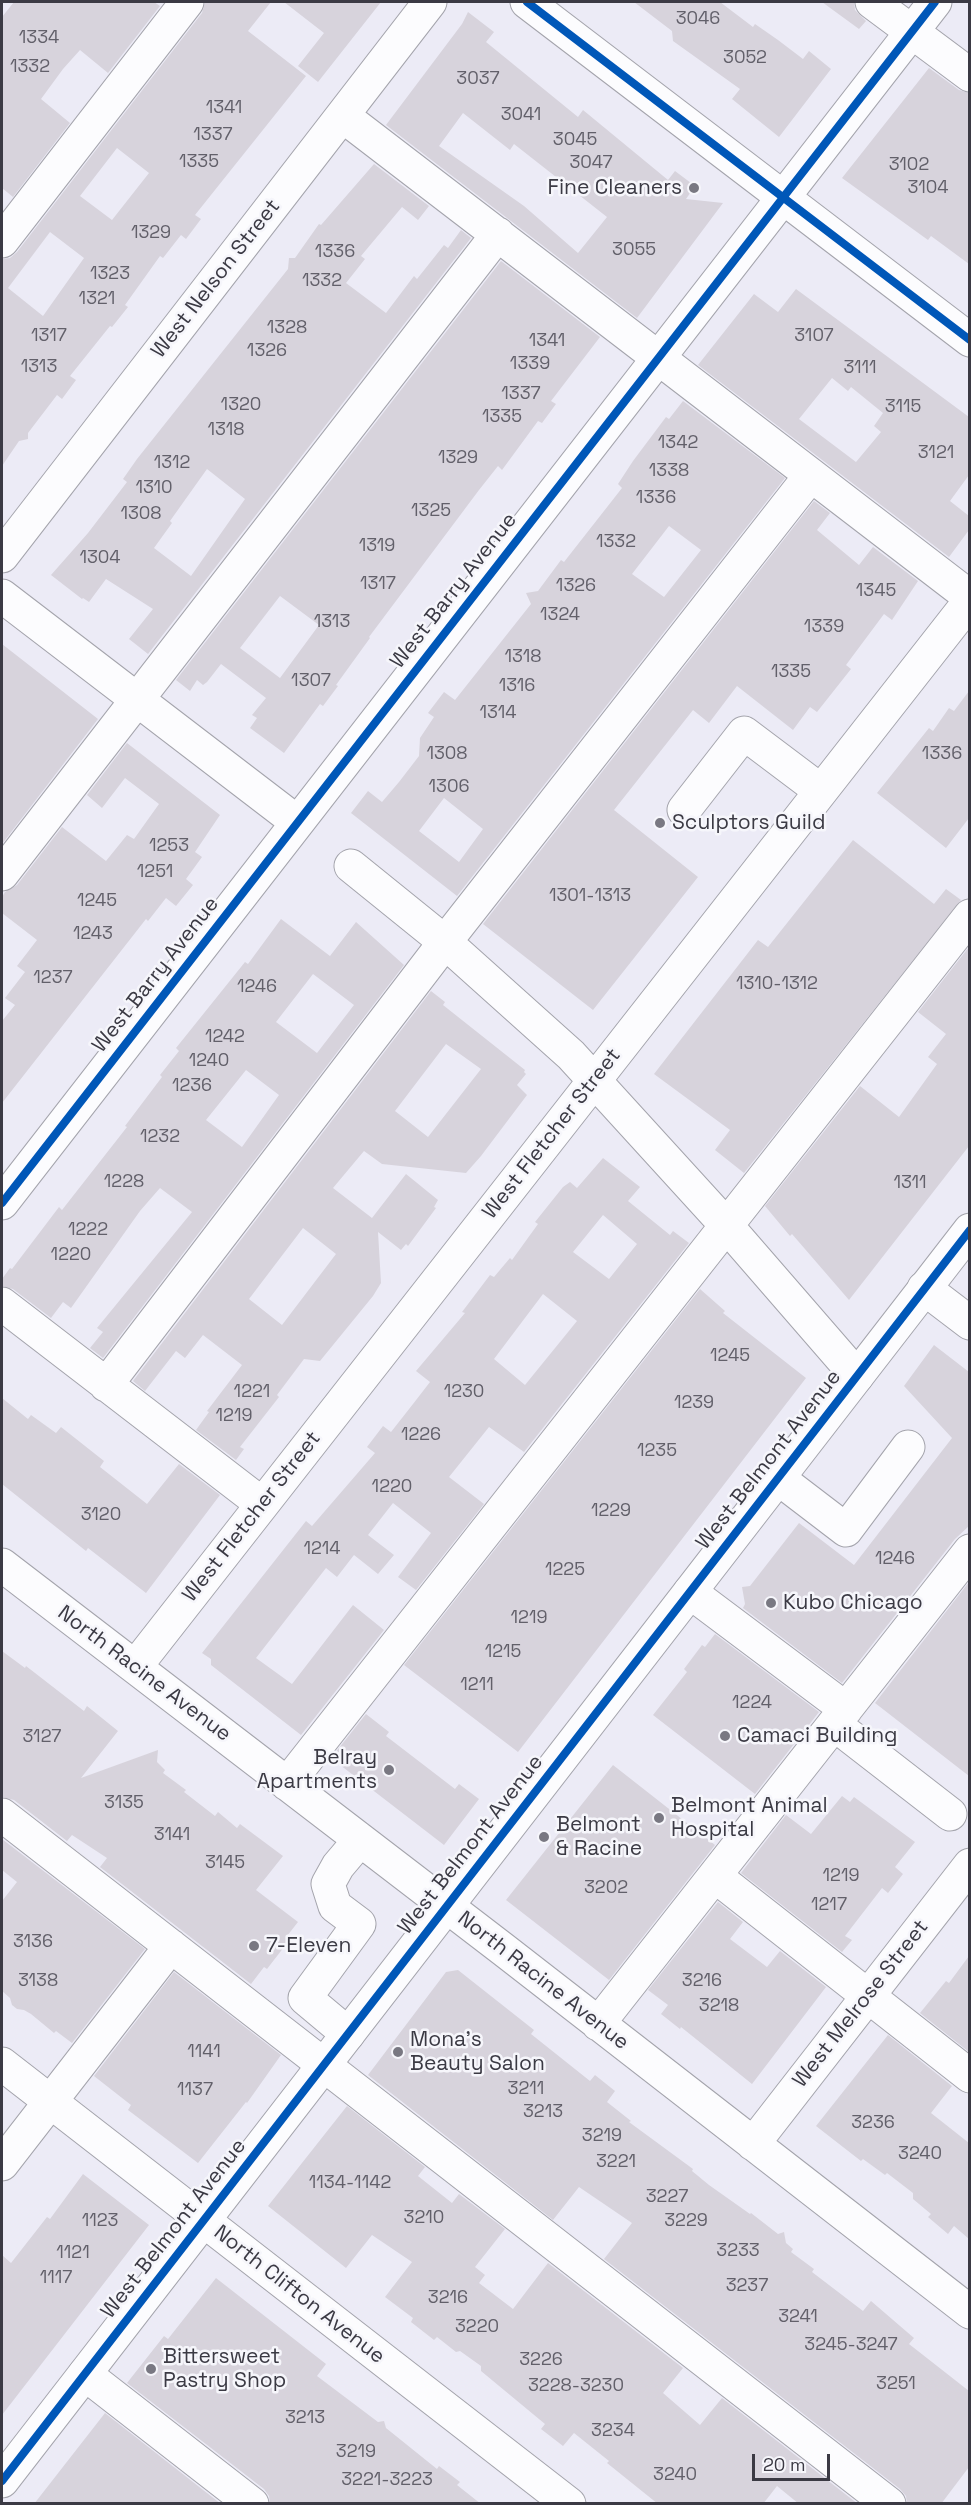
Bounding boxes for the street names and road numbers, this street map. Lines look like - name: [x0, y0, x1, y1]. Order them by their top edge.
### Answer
- street label: West Nelson Street: [146, 195, 286, 363]
- street label: West Barry Avenue: [385, 508, 523, 674]
- street label: West Barry Avenue: [87, 892, 225, 1058]
- street label: West Fletcher Street: [478, 1044, 626, 1224]
- street label: West Belmont Avenue: [691, 1365, 847, 1555]
- street label: West Fletcher Street: [178, 1427, 326, 1607]
- street label: North Racine Avenue: [52, 1601, 236, 1747]
- street label: West Belmont Avenue: [393, 1750, 549, 1940]
- street label: North Racine Avenue: [452, 1906, 634, 2056]
- street label: West Melrose Street: [788, 1915, 934, 2093]
- street label: West Belmont Avenue: [96, 2134, 252, 2324]
- street label: North Clifton Avenue: [208, 2220, 390, 2370]

